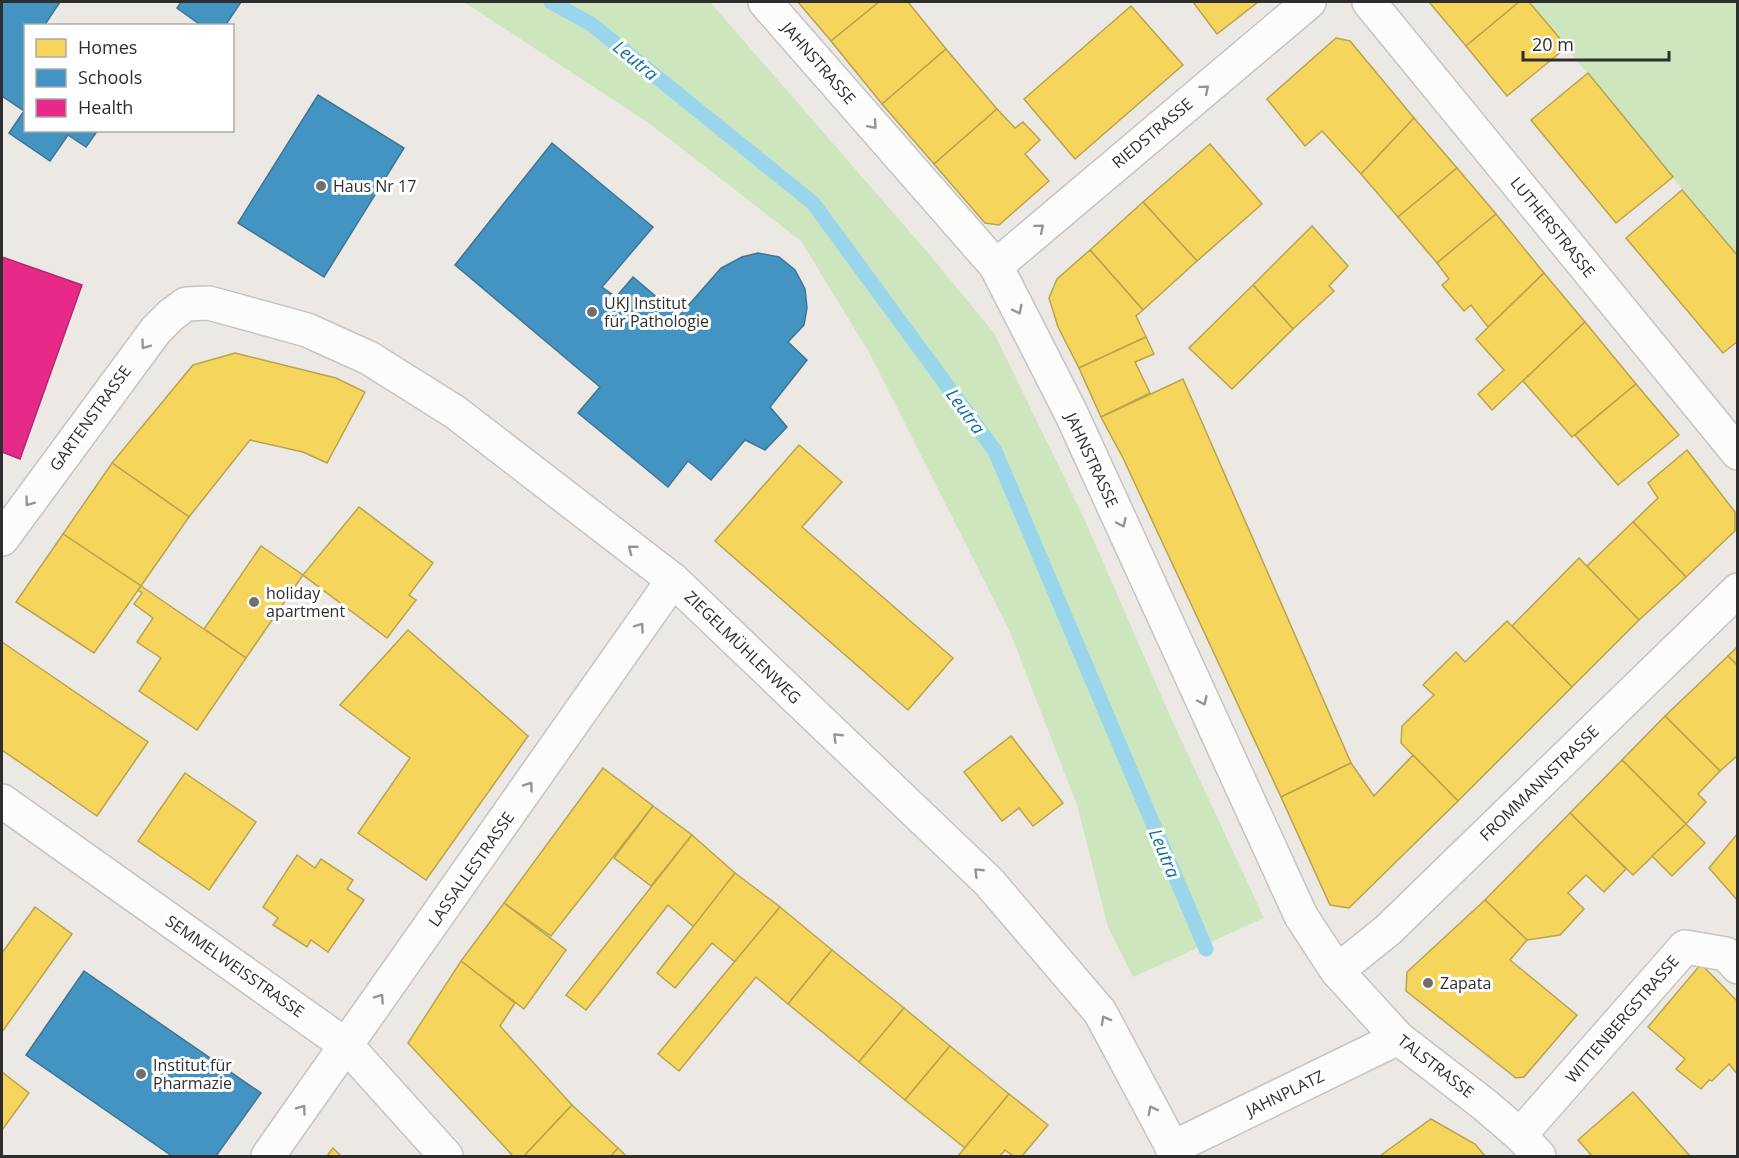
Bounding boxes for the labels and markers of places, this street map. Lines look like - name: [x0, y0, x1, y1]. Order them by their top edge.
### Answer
- place label: Haus Nr 17: [333, 175, 416, 197]
- marker: Haus Nr 17: [314, 179, 328, 193]
- place label: UKJ Institut für Pathologie: [604, 292, 709, 332]
- marker: UKJ Institut für Pathologie: [585, 305, 599, 319]
- place label: holiday apartment: [266, 582, 345, 622]
- marker: holiday apartment: [247, 595, 261, 609]
- place label: Zapata: [1440, 972, 1491, 994]
- marker: Zapata: [1421, 976, 1435, 990]
- place label: Institut für Pharmazie: [153, 1054, 232, 1094]
- marker: Institut für Pharmazie: [134, 1067, 148, 1081]

